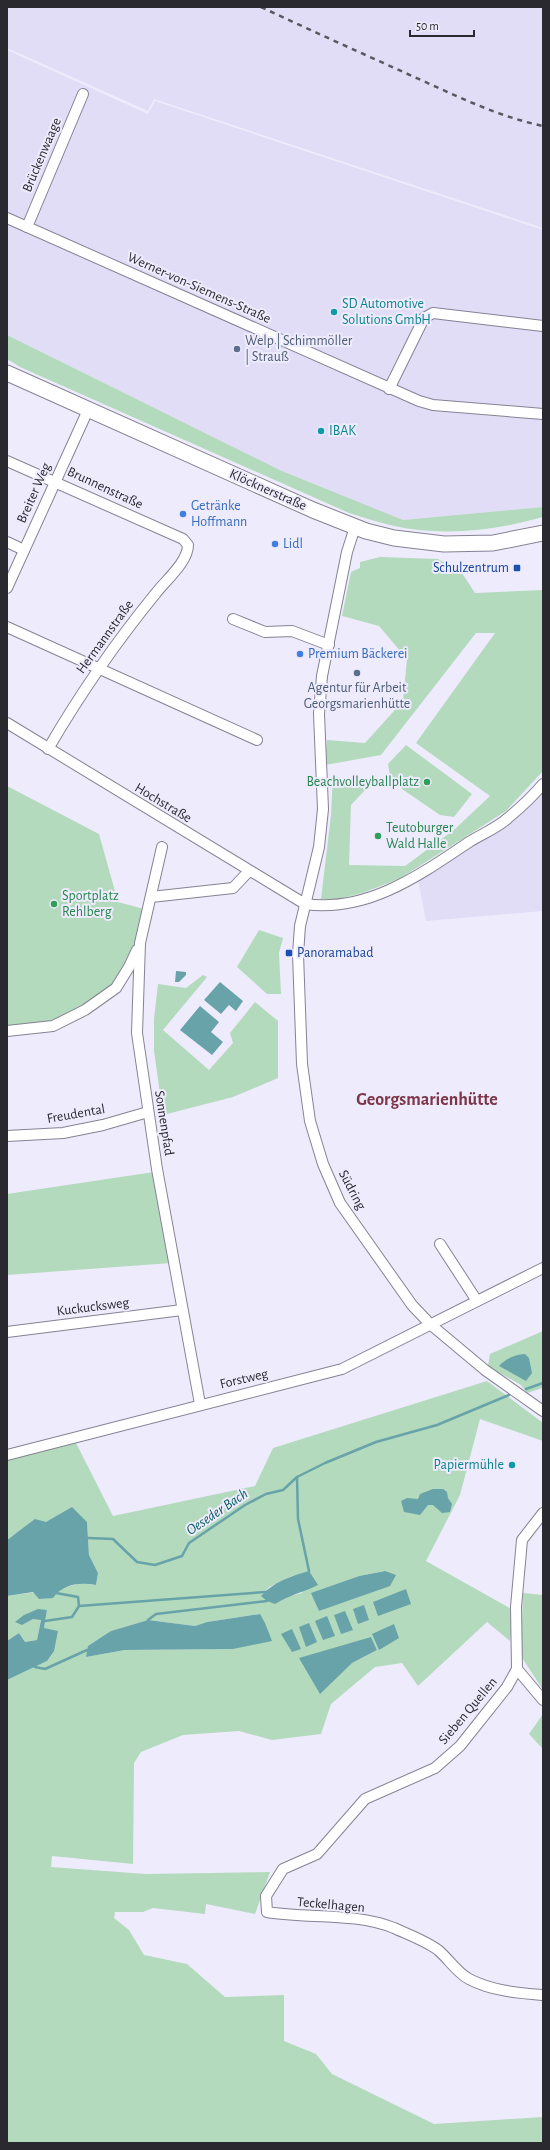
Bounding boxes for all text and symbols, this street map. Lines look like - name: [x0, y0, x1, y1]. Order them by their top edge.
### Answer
- scale bar: [410, 12, 474, 38]
- text: 50 m: [416, 20, 439, 32]
- street label: Brückenwaage: [20, 116, 64, 194]
- street label: Werner-von-Siemens-Straße: [125, 250, 273, 326]
- place label: SD Automotive Solutions GmbH: [342, 297, 431, 327]
- marker: SD Automotive Solutions GmbH: [329, 307, 339, 317]
- place label: Welp | Schimmöller | Strauß: [245, 333, 353, 365]
- marker: Welp | Schimmöller | Strauß: [232, 344, 242, 354]
- place label: IBAK: [329, 424, 356, 438]
- marker: IBAK: [316, 426, 326, 436]
- street label: Breiter Weg: [15, 461, 54, 525]
- street label: Brunnenstraße: [65, 464, 145, 512]
- street label: Klöcknerstraße: [227, 467, 309, 513]
- place label: Getränke Hoffmann: [191, 499, 247, 529]
- marker: Getränke Hoffmann: [178, 509, 188, 519]
- place label: Lidl: [283, 537, 303, 551]
- marker: Lidl: [270, 539, 280, 549]
- place label: Schulzentrum: [433, 561, 509, 575]
- marker: Schulzentrum: [512, 563, 522, 573]
- street label: Hermannstraße: [74, 598, 136, 676]
- place label: Premium Bäckerei: [308, 647, 407, 661]
- marker: Premium Bäckerei: [295, 649, 305, 659]
- marker: Agentur für Arbeit Georgsmarienhütte: [352, 668, 362, 678]
- place label: Agentur für Arbeit Georgsmarienhütte: [304, 681, 410, 711]
- place label: Beachvolleyballplatz: [306, 775, 419, 789]
- marker: Beachvolleyballplatz: [422, 777, 432, 787]
- street label: Hochstraße: [132, 781, 194, 825]
- place label: Teutoburger Wald Halle: [386, 821, 454, 851]
- marker: Teutoburger Wald Halle: [373, 831, 383, 841]
- place label: Sportplatz Rehlberg: [62, 889, 119, 919]
- marker: Sportplatz Rehlberg: [49, 899, 59, 909]
- place label: Panoramabad: [297, 946, 373, 960]
- marker: Panoramabad: [284, 948, 294, 958]
- street label: Sonnenpfad: [152, 1089, 176, 1157]
- district label: Georgsmarienhütte: [356, 1091, 498, 1109]
- street label: Freudental: [46, 1102, 106, 1126]
- street label: Südring: [336, 1168, 368, 1212]
- street label: Kuckucksweg: [56, 1296, 130, 1318]
- street label: Forstweg: [219, 1367, 270, 1391]
- place label: Papiermühle: [434, 1458, 504, 1472]
- marker: Papiermühle: [507, 1460, 517, 1470]
- water label: Oeseder Bach: [183, 1486, 251, 1538]
- street label: Sieben Quellen: [436, 1675, 500, 1747]
- street label: Teckelhagen: [296, 1895, 366, 1915]

